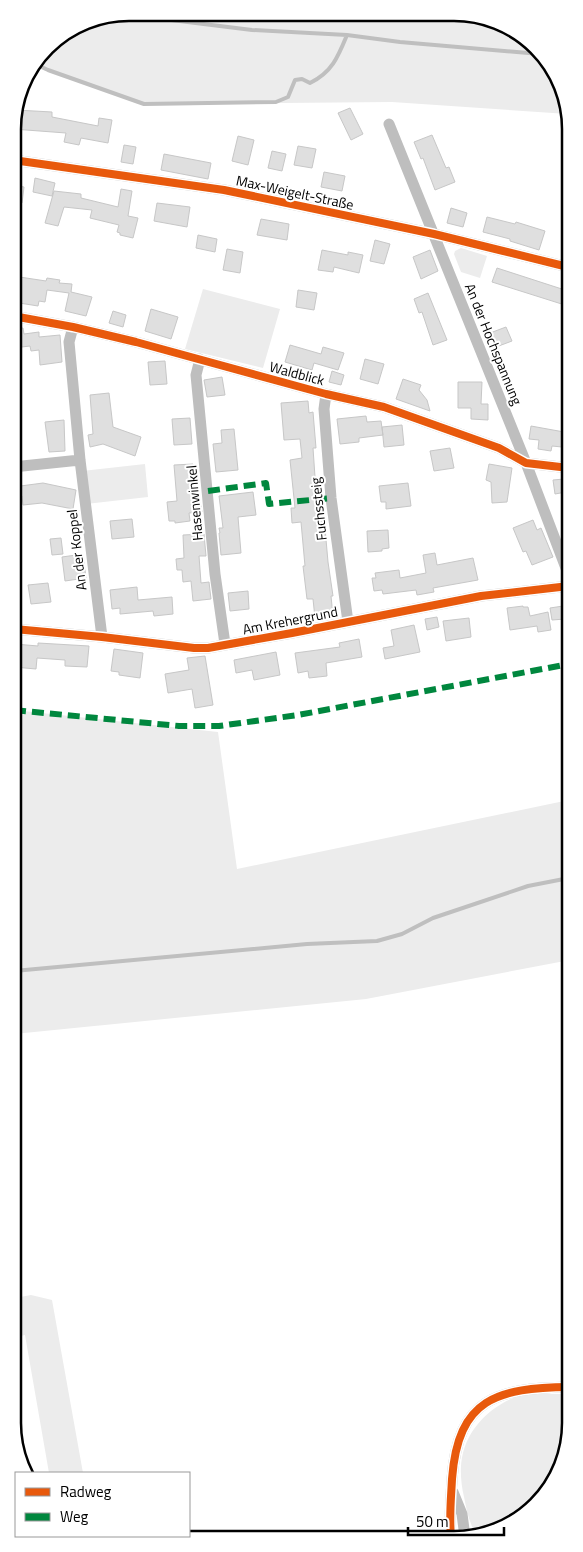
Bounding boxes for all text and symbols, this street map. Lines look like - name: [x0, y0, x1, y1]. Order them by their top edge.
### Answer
- street label: Max-Weigelt-Straße: [234, 169, 356, 215]
- street label: An der Hochspannung: [460, 280, 528, 408]
- street label: Waldblick: [267, 356, 327, 391]
- street label: Hasenwinkel: [180, 464, 208, 542]
- street label: Fuchssteig: [304, 476, 332, 542]
- street label: An der Koppel: [61, 508, 91, 592]
- street label: Am Krehergrund: [241, 600, 339, 640]
- legend: [15, 1472, 190, 1537]
- text: Radweg: [60, 1480, 112, 1503]
- scale bar: [408, 1504, 504, 1536]
- text: Weg: [60, 1505, 89, 1528]
- text: 50 m: [416, 1510, 449, 1533]

